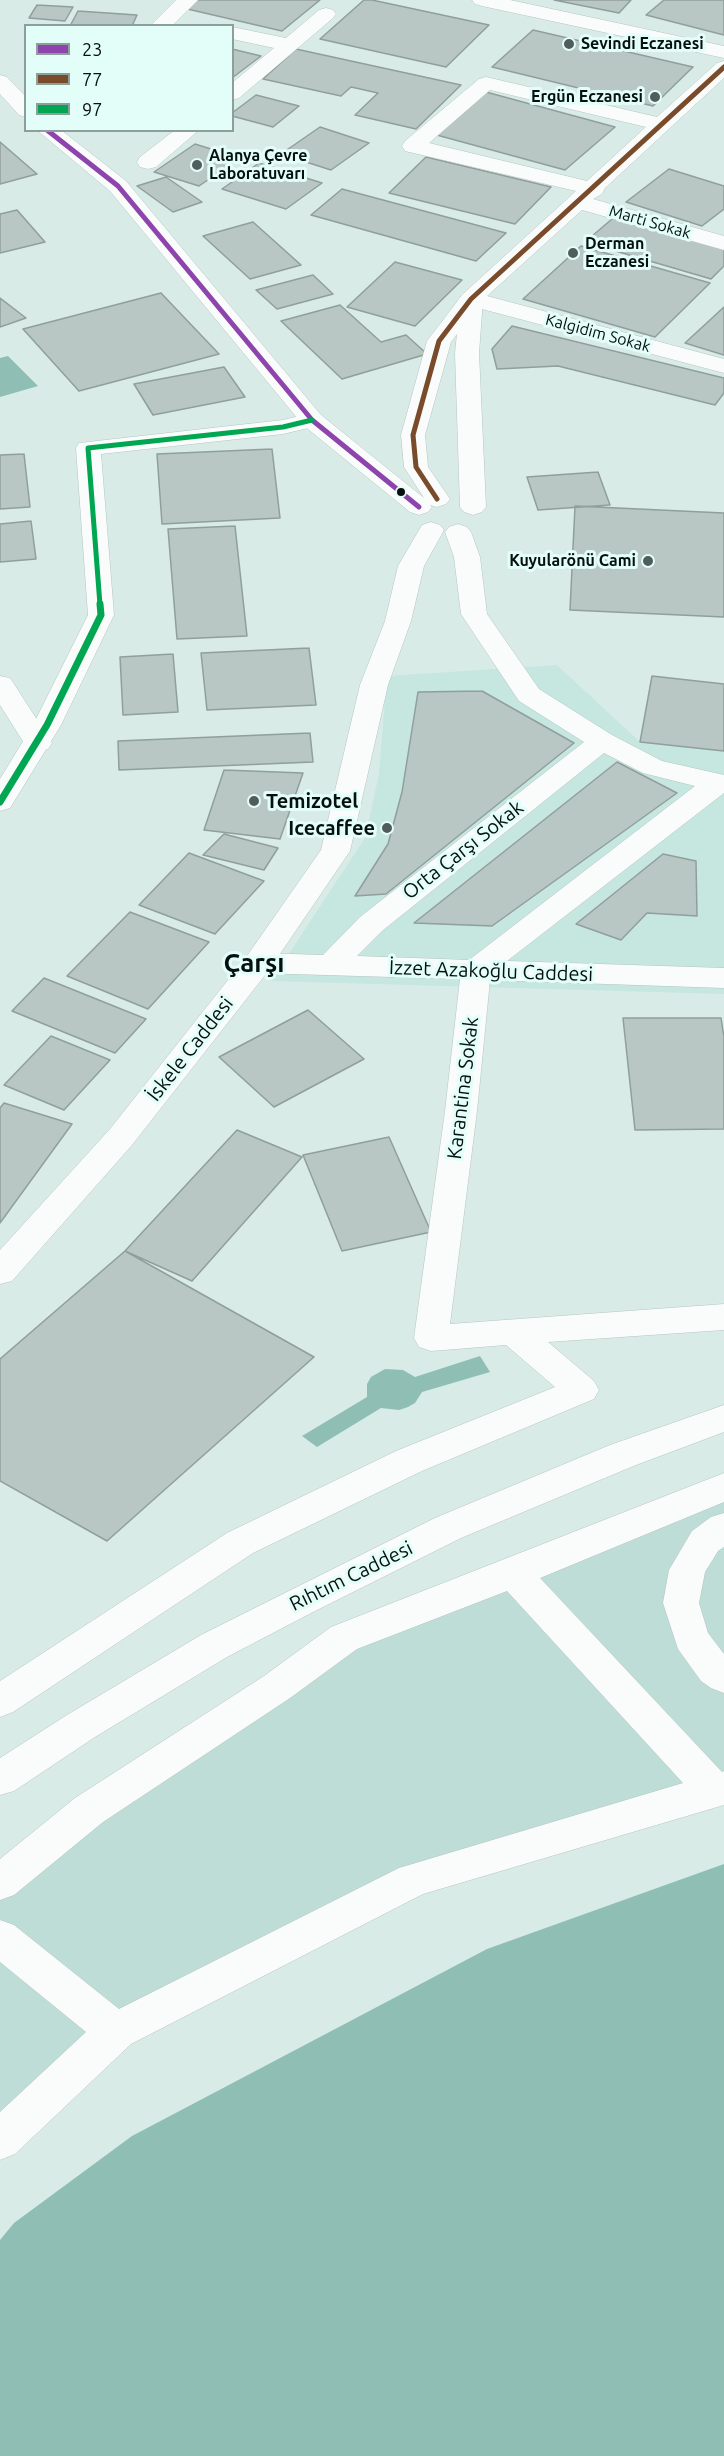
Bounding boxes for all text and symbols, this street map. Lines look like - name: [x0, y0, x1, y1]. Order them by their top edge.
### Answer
- legend: [24, 24, 234, 132]
- place label: Sevindi Eczanesi: [581, 34, 704, 54]
- marker: Sevindi Eczanesi: [562, 37, 576, 51]
- text: 23: [82, 39, 102, 59]
- text: 77: [82, 69, 102, 89]
- place label: Ergün Eczanesi: [531, 87, 643, 107]
- marker: Ergün Eczanesi: [648, 90, 662, 104]
- text: 97: [82, 99, 102, 119]
- place label: Alanya Çevre Laboratuvarı: [209, 146, 307, 184]
- marker: Alanya Çevre Laboratuvarı: [190, 158, 204, 172]
- street label: Marti Sokak: [607, 201, 693, 243]
- place label: Derman Eczanesi: [585, 234, 649, 272]
- marker: Derman Eczanesi: [566, 246, 580, 260]
- street label: Kalgidim Sokak: [543, 310, 653, 356]
- unlabelled marker: [395, 486, 407, 498]
- place label: Kuyularönü Cami: [509, 551, 636, 571]
- marker: Kuyularönü Cami: [641, 554, 655, 568]
- place label: Temizotel: [266, 789, 358, 813]
- marker: Temizotel: [247, 794, 261, 808]
- street label: Orta Çarşı Sokak: [398, 795, 528, 905]
- place label: Icecaffee: [288, 816, 375, 840]
- marker: Icecaffee: [380, 821, 394, 835]
- district label: Çarşı: [223, 947, 285, 979]
- street label: İzzet Azakoğlu Caddesi: [389, 955, 593, 987]
- street label: İskele Caddesi: [142, 992, 238, 1106]
- street label: Karantina Sokak: [442, 1015, 484, 1161]
- street label: Rıhtım Caddesi: [286, 1536, 416, 1616]

